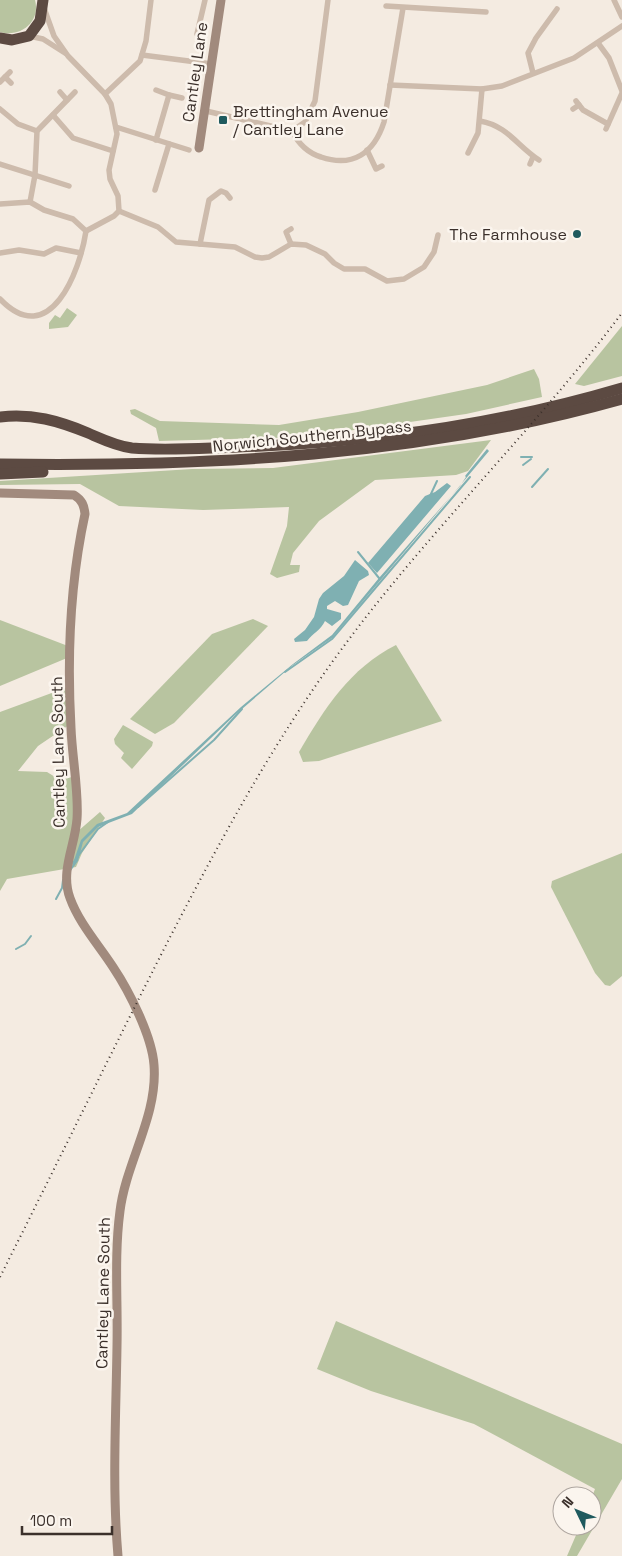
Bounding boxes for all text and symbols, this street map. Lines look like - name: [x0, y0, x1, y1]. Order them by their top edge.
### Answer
- street label: Cantley Lane: [178, 21, 212, 123]
- place label: Brettingham Avenue / Cantley Lane: [233, 101, 388, 140]
- marker: Brettingham Avenue / Cantley Lane: [217, 114, 229, 126]
- place label: The Farmhouse: [449, 224, 567, 245]
- marker: The Farmhouse: [571, 228, 583, 240]
- street label: Norwich Southern Bypass: [212, 415, 412, 457]
- street label: Cantley Lane South: [46, 676, 70, 828]
- street label: Cantley Lane South: [91, 1217, 115, 1369]
- north arrow: [552, 1486, 602, 1536]
- text: N: [558, 1493, 577, 1512]
- scale bar: [22, 1504, 112, 1536]
- text: 100 m: [30, 1511, 72, 1530]

